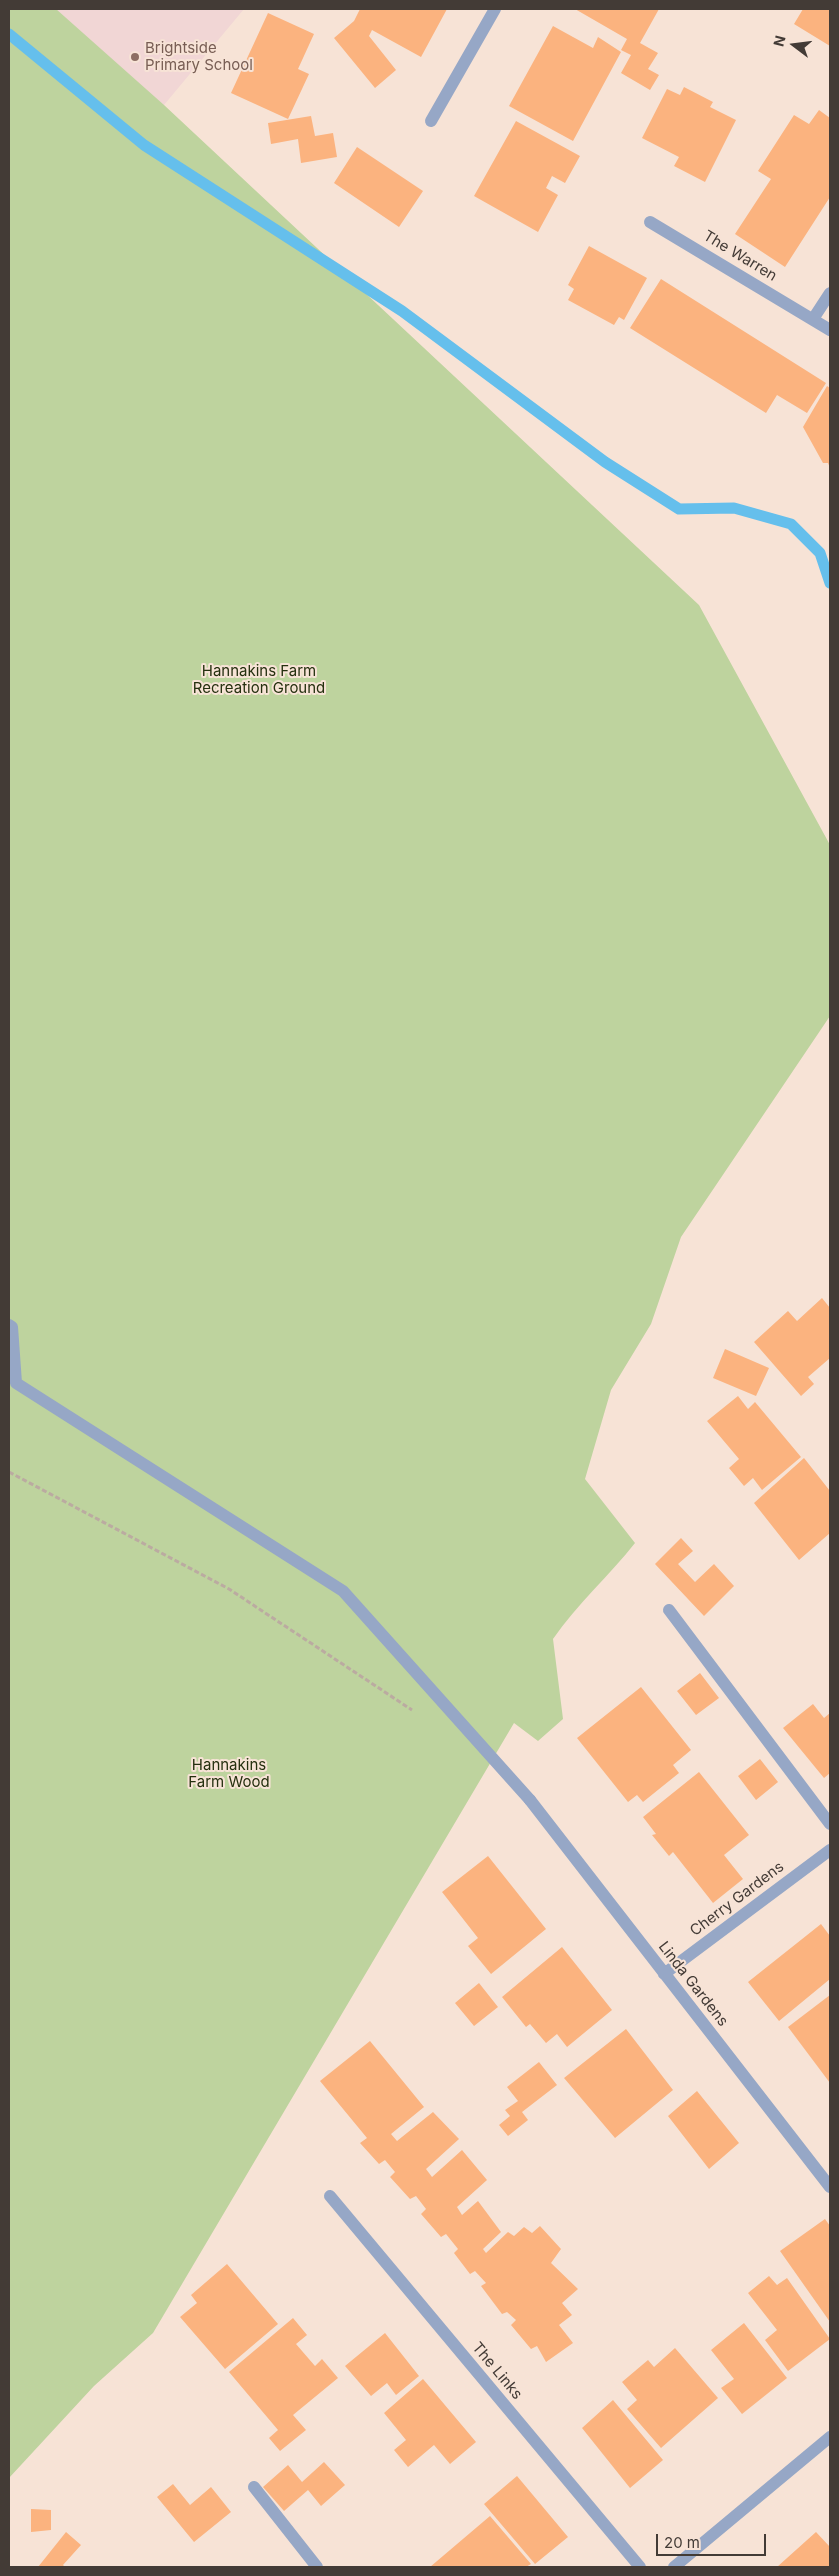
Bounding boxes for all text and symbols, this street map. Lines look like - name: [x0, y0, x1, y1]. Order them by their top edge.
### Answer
- north arrow: [769, 20, 819, 70]
- text: N: [769, 34, 789, 48]
- place label: Brightside Primary School: [145, 39, 253, 74]
- marker: Brightside Primary School: [129, 51, 141, 63]
- street label: The Warren: [700, 227, 780, 285]
- park label: Hannakins Farm Recreation Ground: [193, 662, 325, 697]
- park label: Hannakins Farm Wood: [188, 1756, 270, 1791]
- street label: Cherry Gardens: [687, 1858, 787, 1940]
- street label: Linda Gardens: [654, 1938, 732, 2030]
- street label: The Links: [468, 2339, 526, 2403]
- scale bar: [659, 2524, 769, 2556]
- text: 20 m: [664, 2533, 700, 2552]

